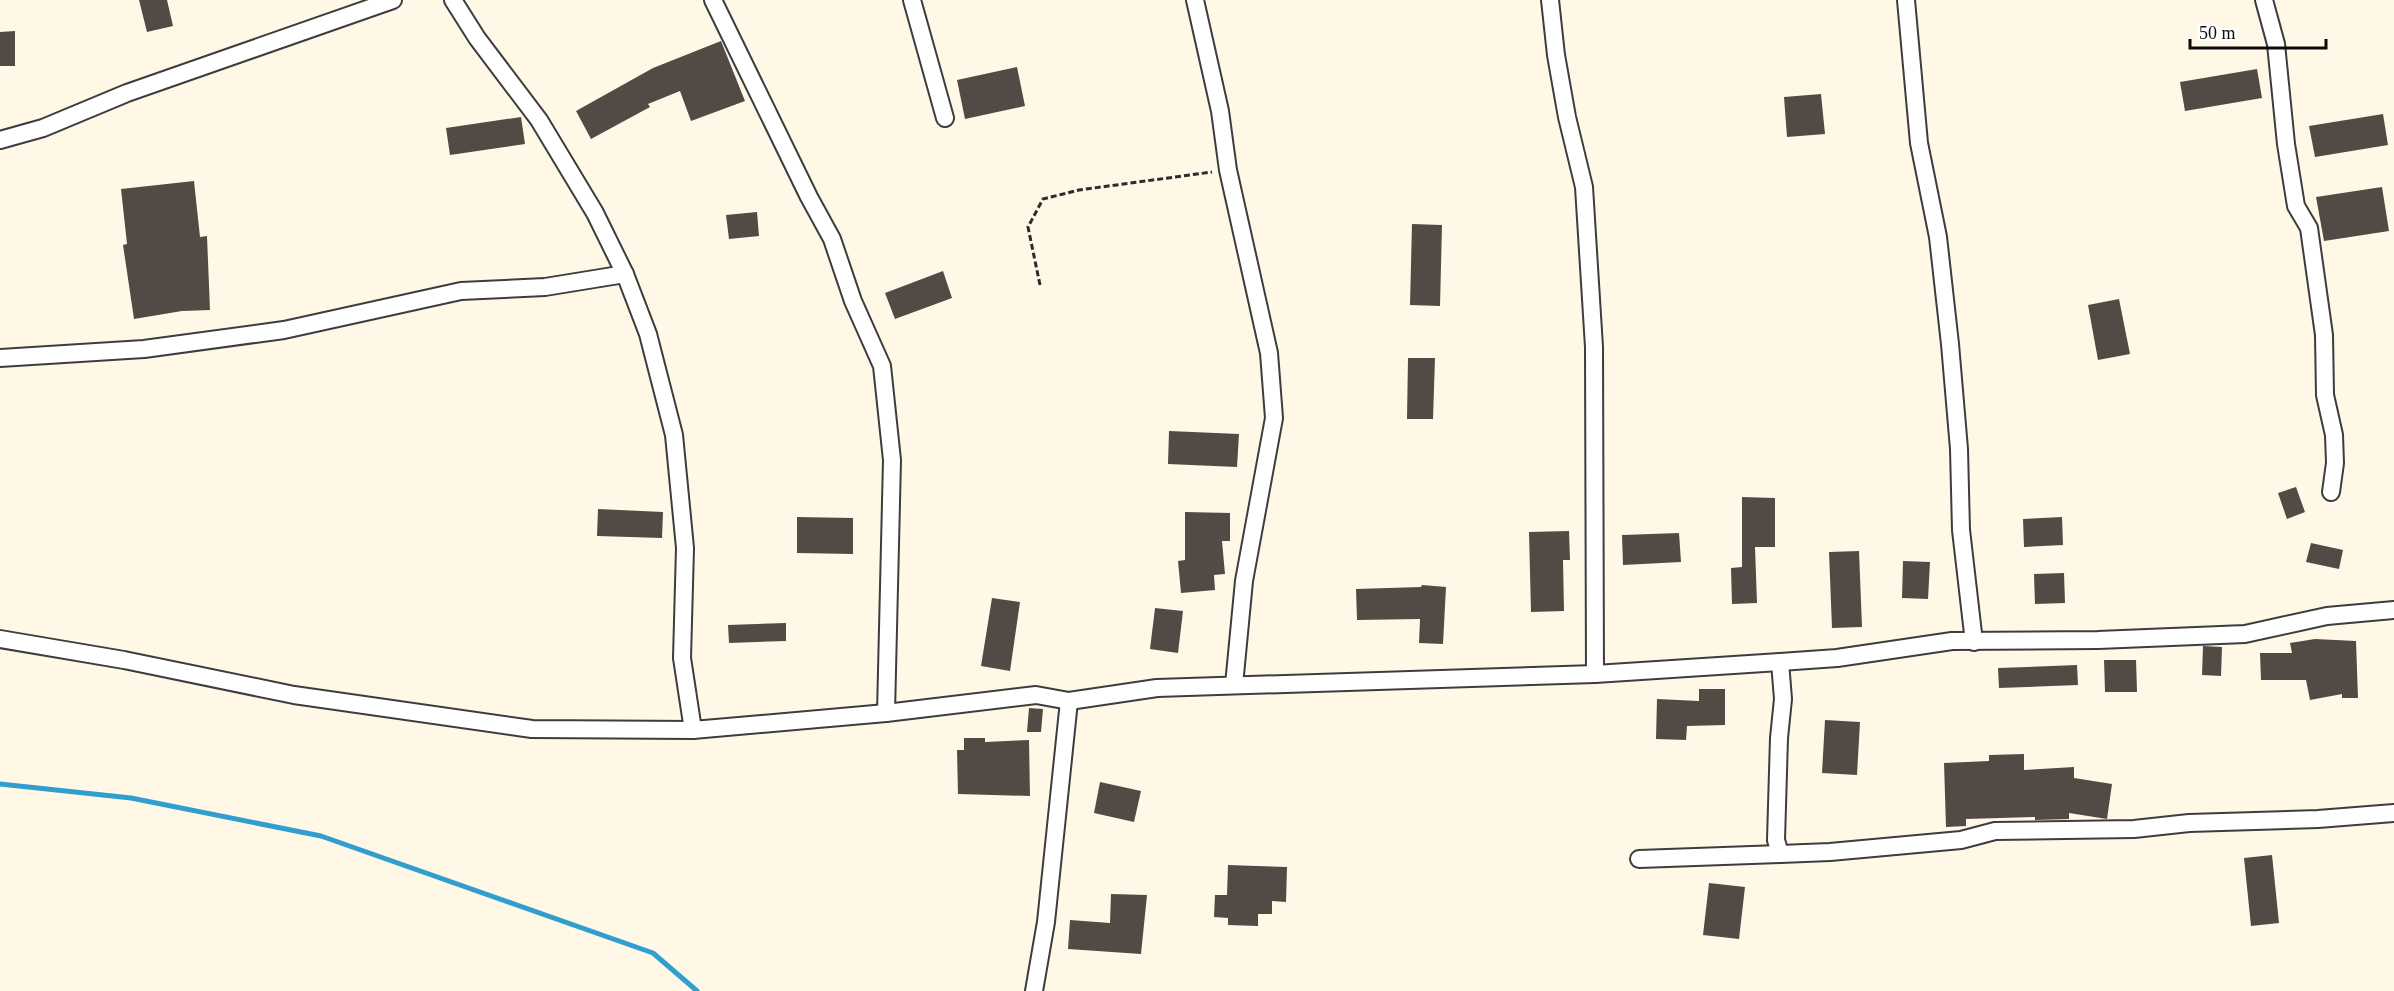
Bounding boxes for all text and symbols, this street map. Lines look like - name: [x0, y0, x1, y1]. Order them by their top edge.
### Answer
- scale bar: [2190, 12, 2326, 50]
- text: 50 m: [2199, 23, 2236, 43]

